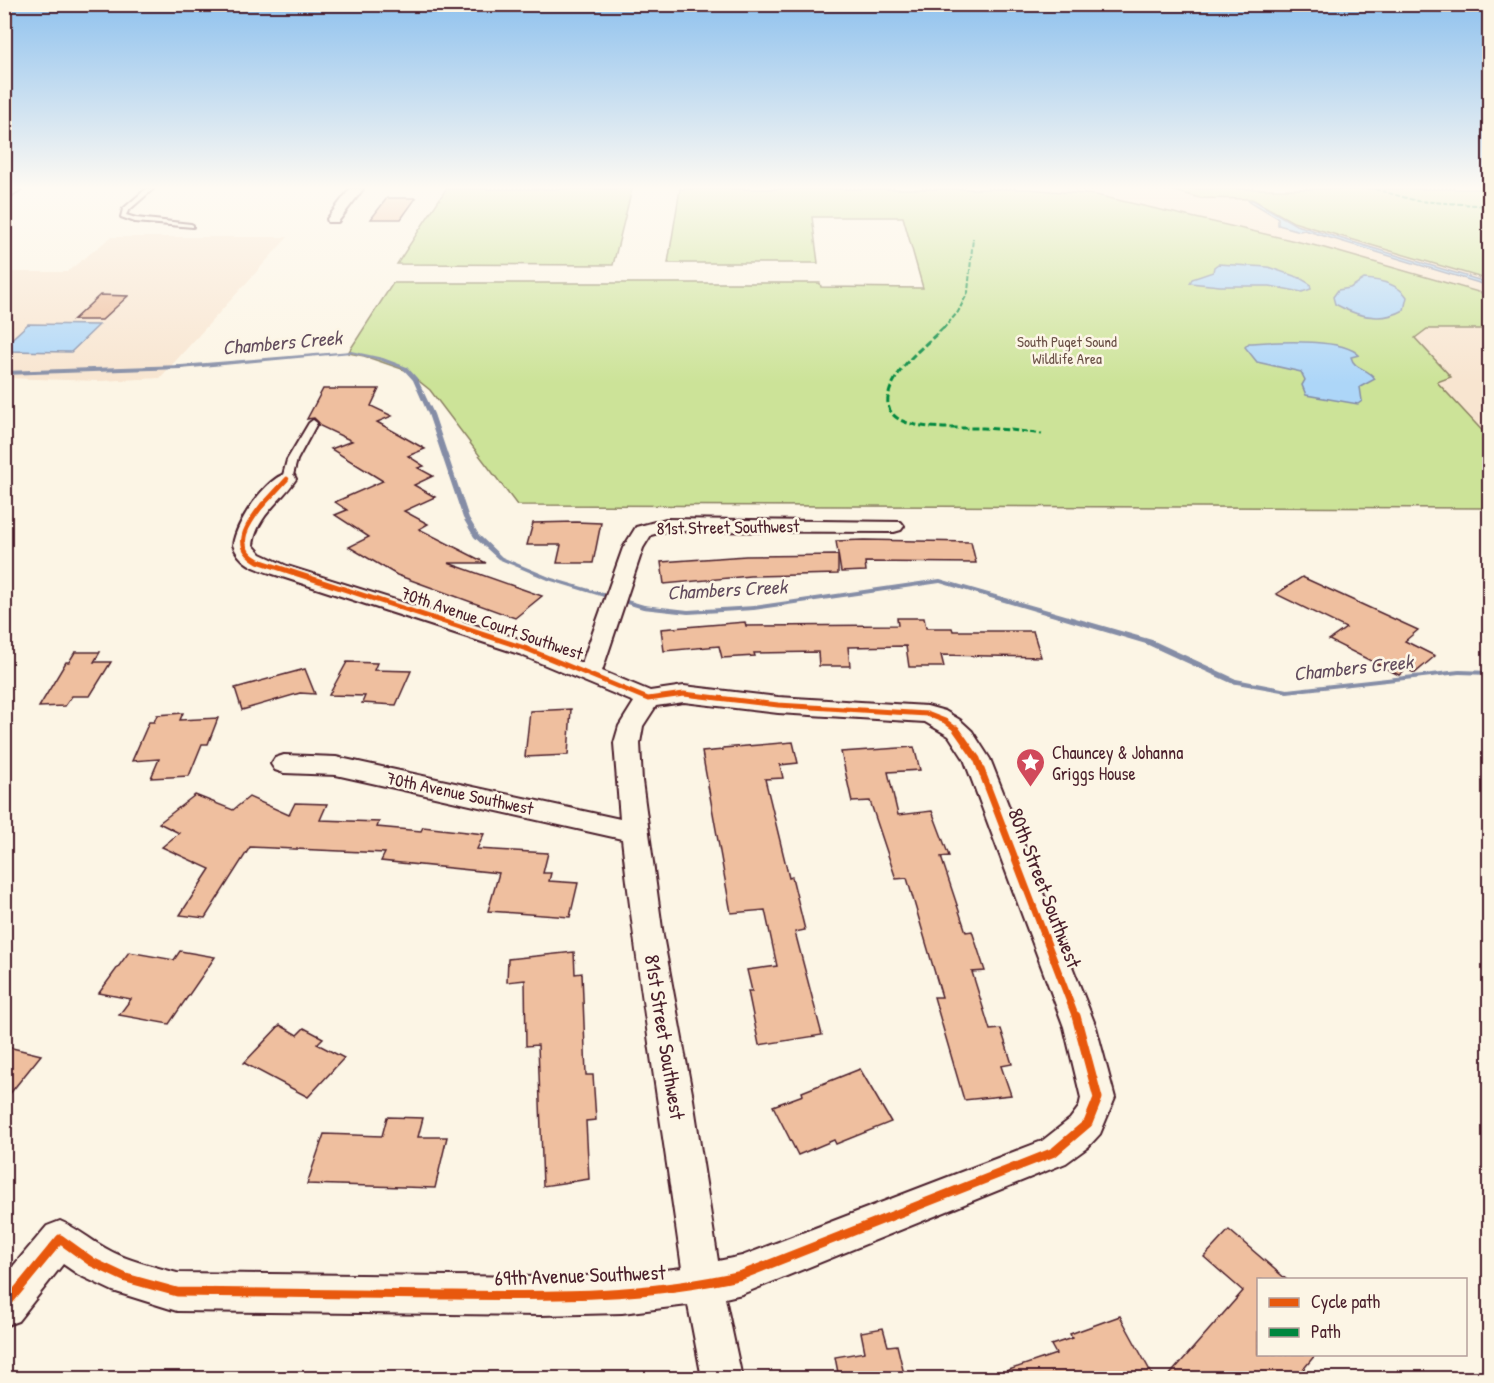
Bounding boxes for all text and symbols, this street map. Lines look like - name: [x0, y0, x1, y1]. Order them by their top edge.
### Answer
- water label: Chambers Creek: [221, 323, 345, 361]
- park label: South Puget Sound Wildlife Area: [1017, 331, 1117, 369]
- street label: 81st Street Southwest: [656, 513, 800, 541]
- water label: Chambers Creek: [666, 572, 789, 606]
- street label: 70th Avenue Court Southwest: [397, 580, 587, 666]
- water label: Chambers Creek: [1292, 647, 1416, 687]
- place label: Chauncey & Johanna Griggs House: [1052, 740, 1183, 786]
- place icon: Chauncey & Johanna Griggs House: [1015, 746, 1047, 788]
- street label: 70th Avenue Southwest: [384, 765, 537, 821]
- street label: 80th Street Southwest: [1001, 804, 1089, 973]
- street label: 81st Street Southwest: [638, 952, 692, 1122]
- street label: 69th Avenue Southwest: [494, 1257, 667, 1292]
- legend: [1257, 1278, 1467, 1356]
- text: Cycle path: [1311, 1289, 1381, 1314]
- text: Path: [1311, 1319, 1341, 1344]

